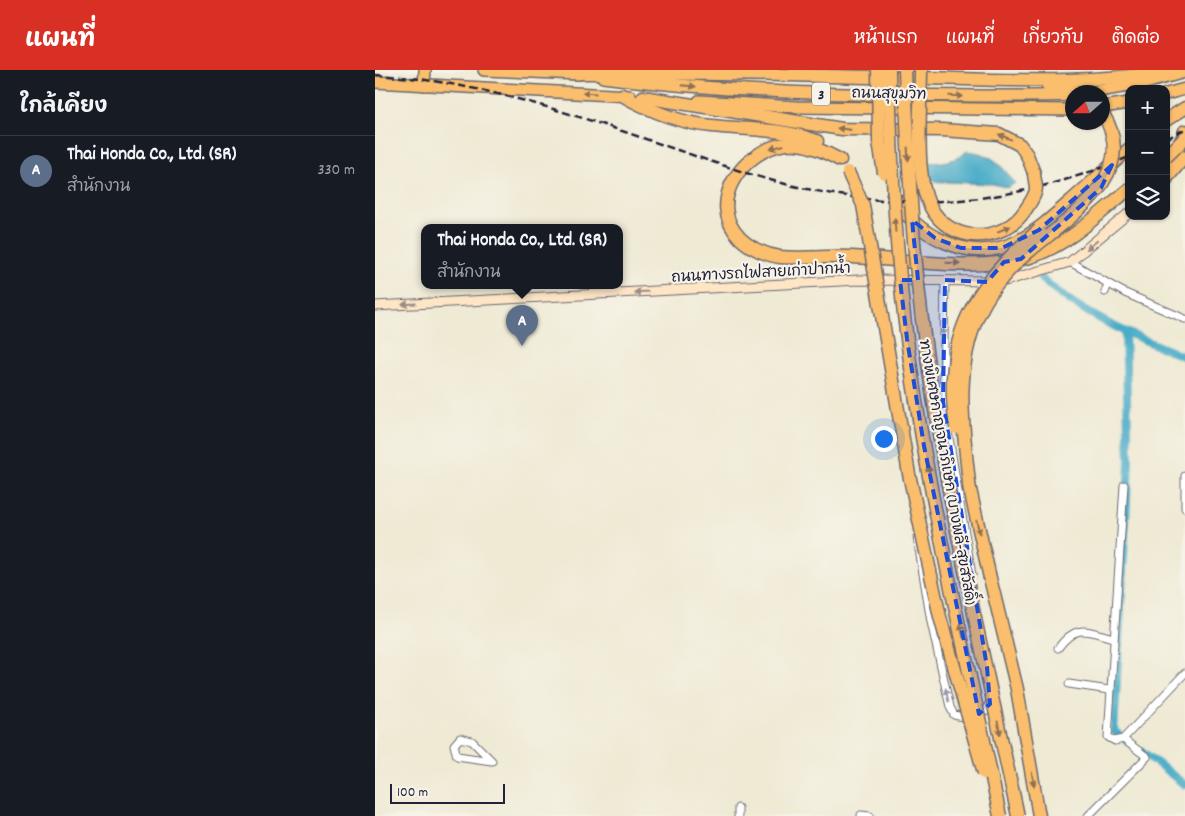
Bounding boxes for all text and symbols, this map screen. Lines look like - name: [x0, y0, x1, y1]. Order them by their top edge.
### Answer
- text: แผนที่: [25, 24, 95, 58]
- text: หน้าแรก: [854, 27, 918, 52]
- text: แผนที่: [946, 27, 994, 52]
- text: เกี่ยวกับ: [1022, 27, 1084, 52]
- text: ติดต่อ: [1112, 27, 1160, 52]
- one-way arrow: [681, 82, 697, 90]
- road number: 3: [812, 82, 830, 106]
- street label: ถนนสุขุมวิท: [851, 83, 927, 107]
- north arrow: [1065, 85, 1110, 130]
- map controls: [1125, 85, 1170, 220]
- button: +: [1125, 85, 1170, 130]
- one-way arrow: [580, 88, 596, 96]
- one-way arrow: [949, 92, 965, 100]
- text: ใกล้เคียง: [20, 93, 107, 123]
- one-way arrow: [836, 125, 852, 133]
- button: −: [1125, 130, 1170, 175]
- one-way arrow: [998, 132, 1012, 140]
- text: Thai Honda Co., Ltd. (SR): [67, 142, 236, 169]
- one-way arrow: [770, 143, 785, 151]
- one-way arrow: [904, 146, 912, 162]
- text: A: [32, 159, 40, 182]
- text: 330 m: [317, 159, 355, 182]
- button: layers: [1125, 175, 1170, 220]
- text: สำนักงาน: [67, 176, 130, 199]
- one-way arrow: [891, 216, 899, 232]
- popup: [421, 224, 623, 289]
- one-way arrow: [997, 225, 1011, 233]
- text: Thai Honda Co., Ltd. (SR): [437, 228, 607, 255]
- one-way arrow: [1086, 239, 1098, 251]
- street label: ถนนทางรถไฟสายเก่าปากน้ำ: [671, 253, 851, 290]
- one-way arrow: [945, 259, 961, 267]
- text: สำนักงาน: [437, 262, 500, 285]
- one-way arrow: [633, 288, 649, 296]
- one-way arrow: [401, 301, 417, 309]
- pin: A: [506, 305, 538, 346]
- one-way arrow: [940, 321, 948, 337]
- street label: ทางพิเศษกาญจนาภิเษก (บางพลี-สุขสวัสดิ์): [912, 337, 986, 607]
- your location: [871, 426, 897, 452]
- one-way arrow: [925, 465, 933, 480]
- one-way arrow: [974, 520, 982, 535]
- one-way arrow: [958, 624, 966, 639]
- one-way arrow: [943, 687, 951, 702]
- one-way arrow: [995, 721, 1003, 736]
- one-way arrow: [1030, 772, 1038, 788]
- scale bar: [390, 781, 505, 804]
- text: 100 m: [397, 783, 428, 803]

